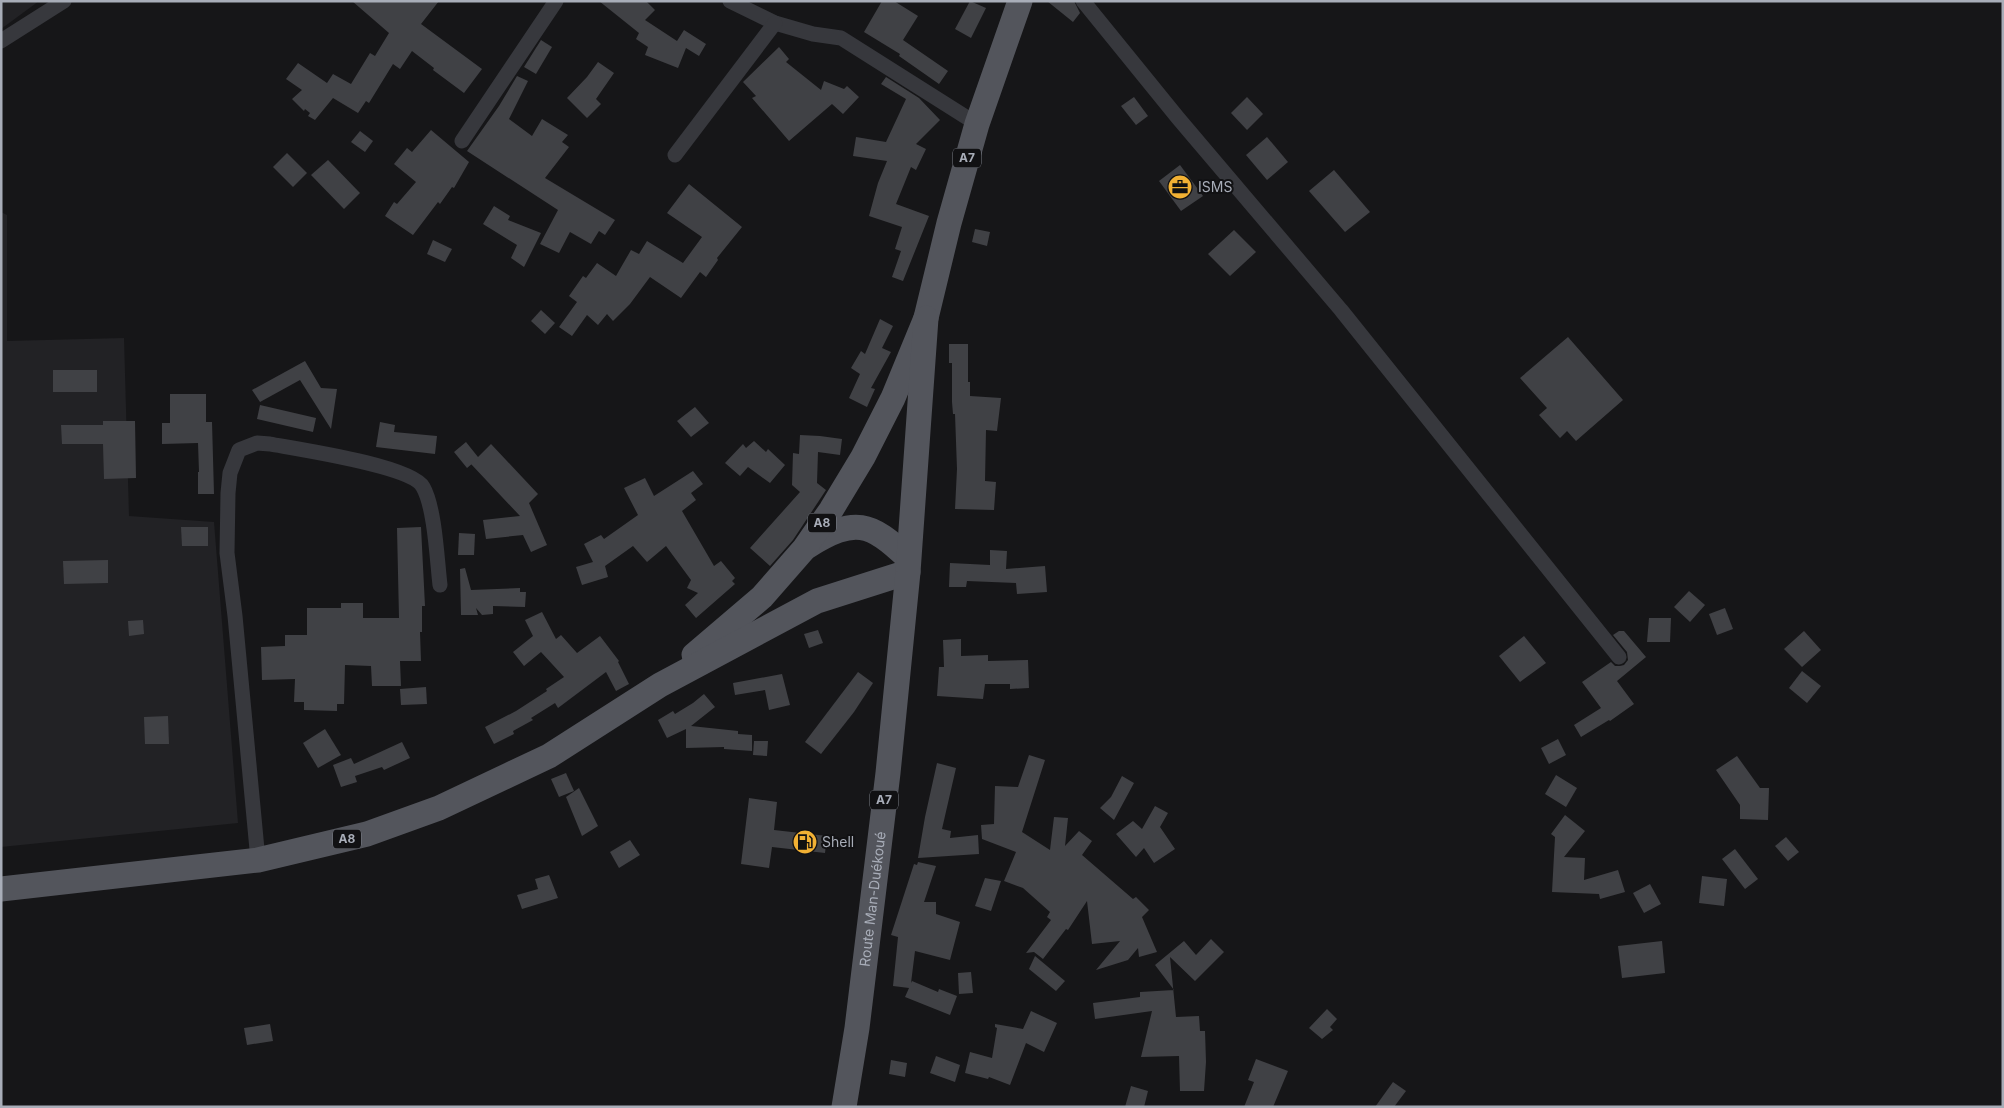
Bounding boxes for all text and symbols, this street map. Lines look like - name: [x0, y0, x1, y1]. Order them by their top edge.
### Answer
- road number: A7: [953, 148, 981, 168]
- office icon: ISMS: [1167, 174, 1193, 200]
- place label: ISMS: [1198, 178, 1232, 195]
- road number: A8: [808, 514, 836, 532]
- road number: A7: [870, 790, 898, 810]
- fuel station icon: Shell: [792, 829, 818, 855]
- road number: A8: [333, 830, 361, 849]
- street label: Route Man-Duékoué: [856, 830, 889, 968]
- place label: Shell: [822, 833, 854, 850]

